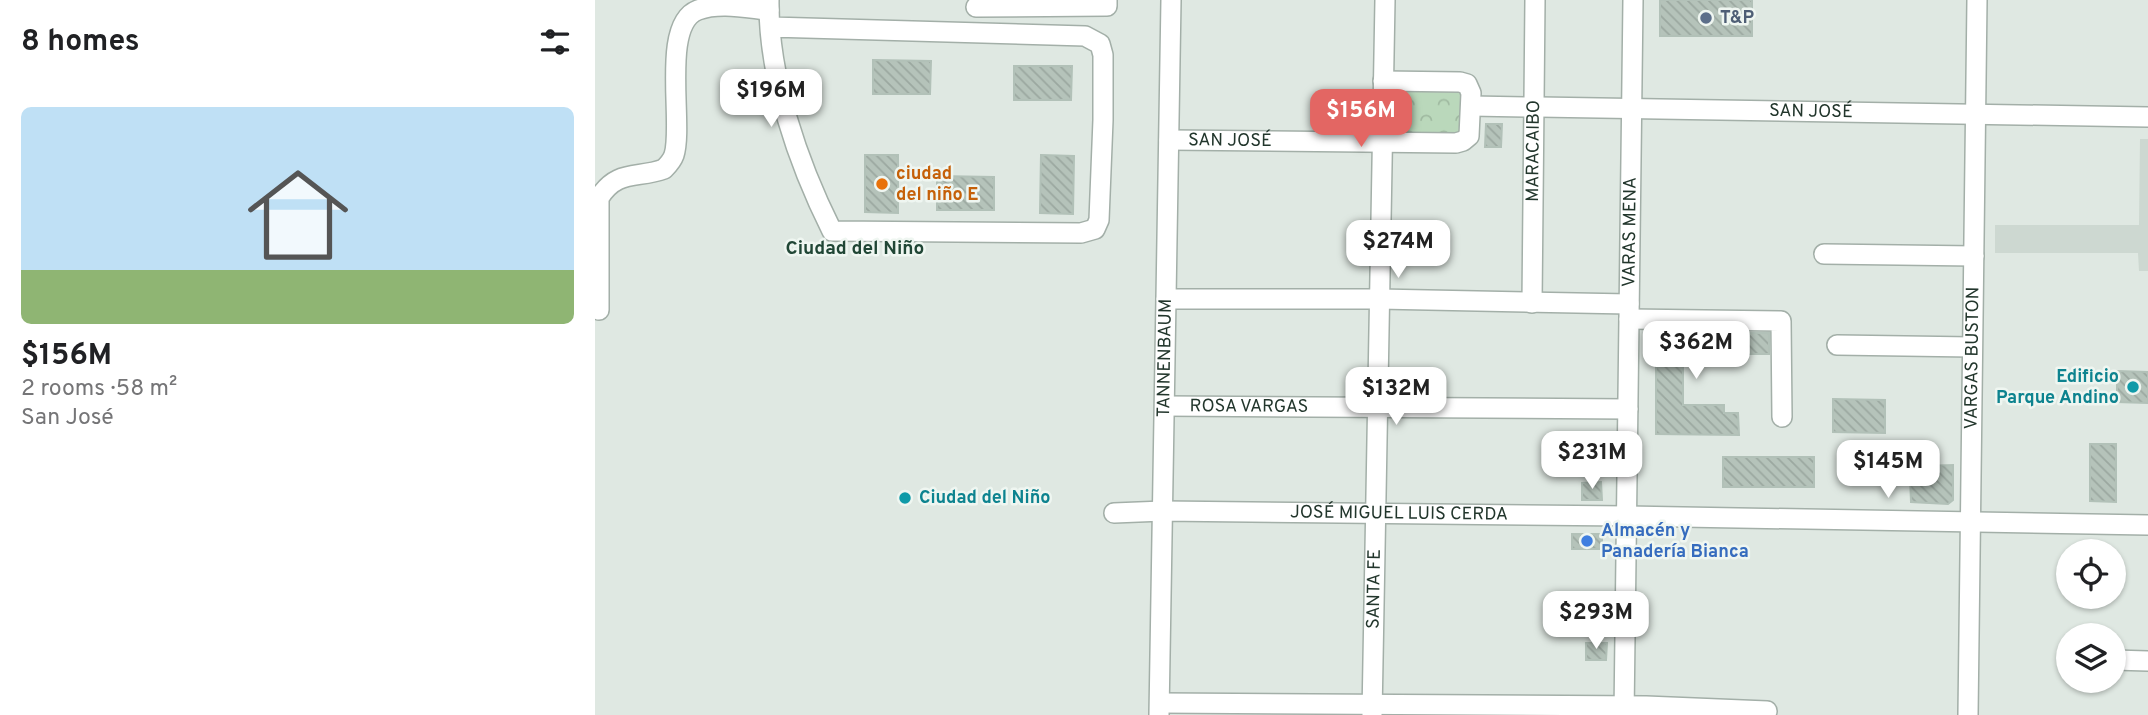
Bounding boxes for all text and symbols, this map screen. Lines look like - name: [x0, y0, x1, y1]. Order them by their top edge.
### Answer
- place label: T&P: [1720, 7, 1754, 30]
- marker: T&P: [1698, 10, 1714, 26]
- icon: filters: [536, 23, 574, 61]
- text: 8 homes: [21, 24, 140, 61]
- pin: $196M: [722, 69, 820, 129]
- text: $196M: [736, 77, 806, 106]
- pin: $156M: [1312, 90, 1410, 149]
- text: $156M: [1326, 97, 1396, 126]
- street label: SAN JOSÉ: [1769, 99, 1853, 124]
- street label: MARACAIBO: [1522, 100, 1546, 202]
- street label: SAN JOSÉ: [1188, 127, 1272, 153]
- icon: home: [235, 152, 361, 278]
- place label: ciudad del niño E: [896, 163, 979, 207]
- marker: ciudad del niño E: [874, 176, 890, 192]
- street label: VARAS MENA: [1618, 177, 1642, 287]
- pin: $274M: [1349, 220, 1447, 280]
- text: $274M: [1362, 228, 1434, 257]
- district label: Ciudad del Niño: [786, 237, 924, 261]
- street label: VARGAS BUSTON: [1960, 287, 1985, 430]
- street label: TANNENBAUM: [1152, 298, 1177, 418]
- pin: $362M: [1647, 322, 1745, 381]
- text: $362M: [1659, 329, 1733, 358]
- text: $156M: [21, 338, 112, 375]
- place label: Edificio Parque Andino: [1996, 366, 2119, 410]
- pin: $132M: [1347, 368, 1445, 427]
- text: 2 rooms · 58 m²: [21, 375, 177, 404]
- text: $132M: [1361, 375, 1431, 404]
- marker: Edificio Parque Andino: [2125, 379, 2141, 395]
- street label: ROSA VARGAS: [1189, 395, 1309, 418]
- text: San José: [21, 404, 114, 433]
- pin: $231M: [1543, 432, 1641, 491]
- text: $231M: [1557, 439, 1627, 468]
- pin: $145M: [1839, 440, 1937, 500]
- text: $145M: [1853, 448, 1923, 477]
- place label: Ciudad del Niño: [919, 487, 1050, 510]
- marker: Ciudad del Niño: [897, 490, 913, 506]
- street label: JOSÉ MIGUEL LUIS CERDA: [1290, 499, 1508, 526]
- place label: Almacén y Panadería Bianca: [1601, 520, 1749, 564]
- marker: Almacén y Panadería Bianca: [1579, 533, 1595, 549]
- map controls: [2056, 539, 2126, 693]
- button: locate: [2056, 539, 2126, 609]
- street label: SANTA FE: [1362, 549, 1387, 629]
- pin: $293M: [1547, 592, 1645, 651]
- text: $293M: [1559, 599, 1633, 628]
- button: layers: [2056, 623, 2126, 693]

